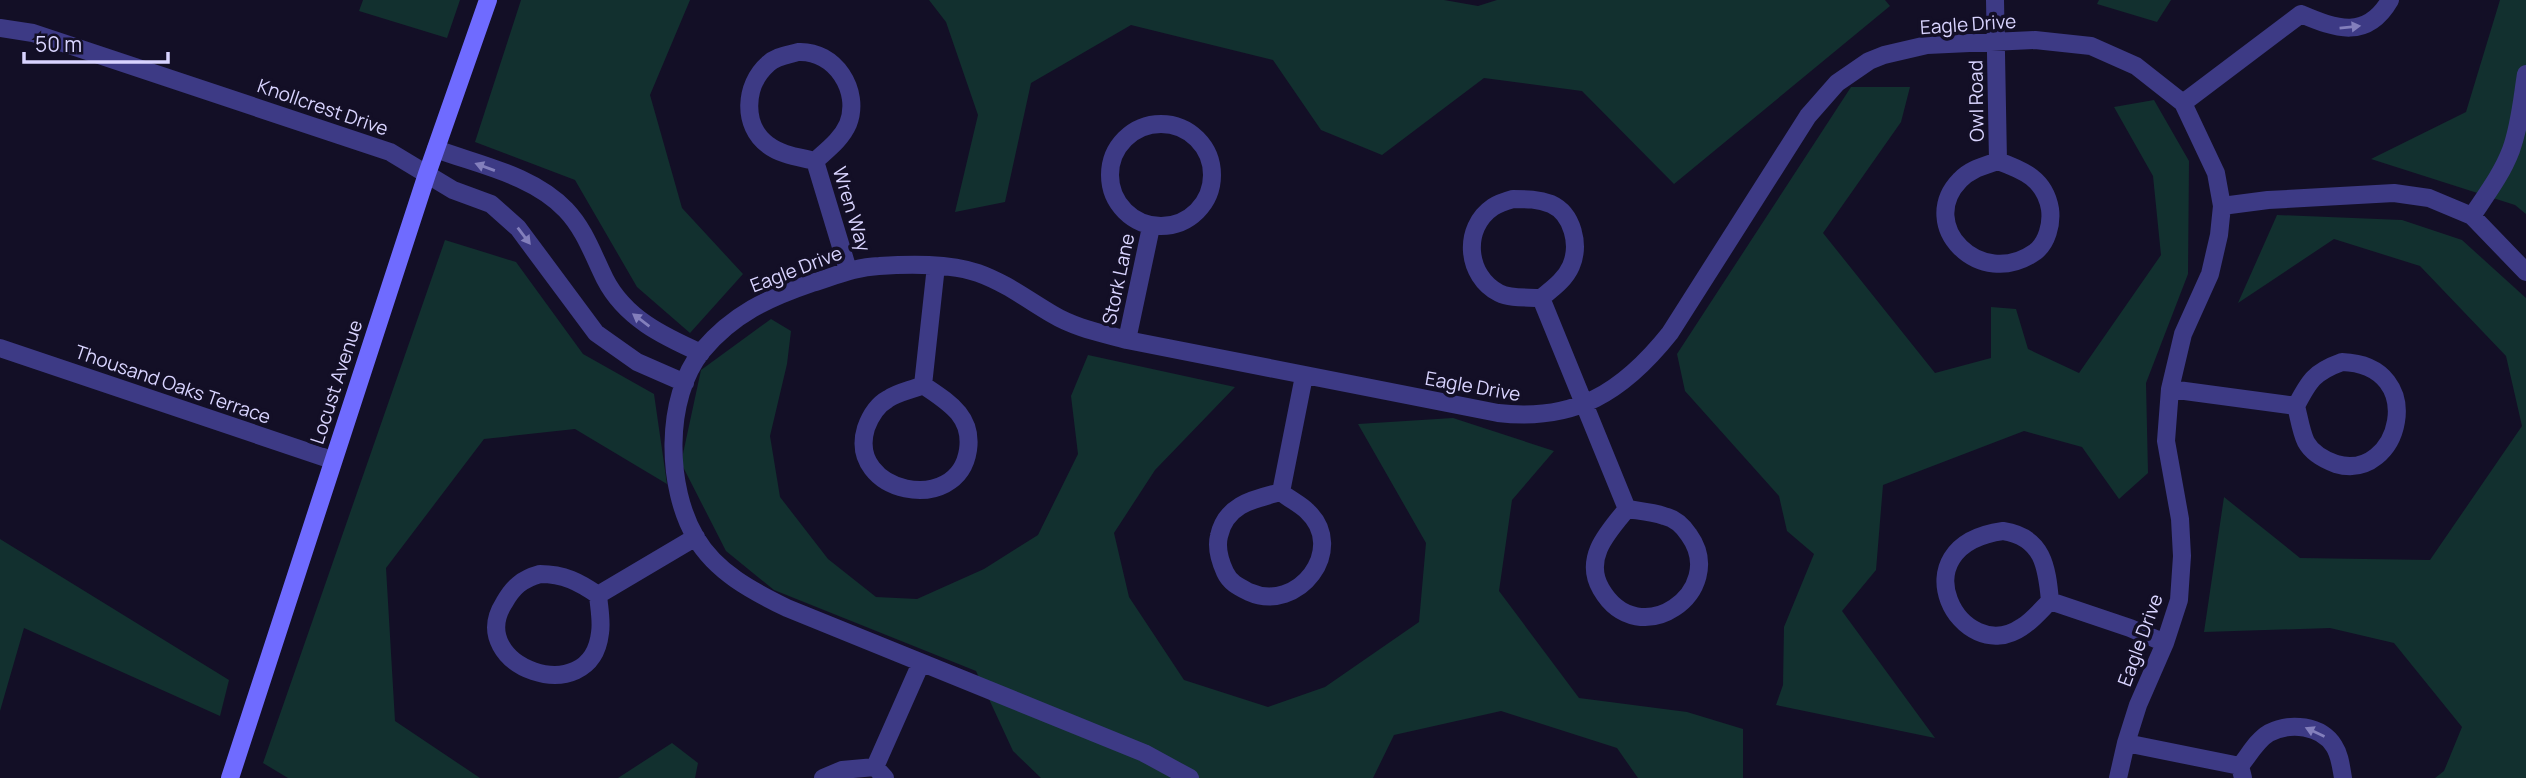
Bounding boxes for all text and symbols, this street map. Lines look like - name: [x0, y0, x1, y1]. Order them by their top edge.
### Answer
- street label: Eagle Drive: [1919, 8, 2017, 40]
- scale bar: [24, 21, 168, 65]
- one-way arrow: [2339, 21, 2361, 32]
- text: 50 m: [35, 30, 82, 58]
- street label: Owl Road: [1962, 60, 1990, 142]
- street label: Knollcrest Drive: [254, 72, 392, 142]
- one-way arrow: [475, 161, 496, 172]
- street label: Wren Way: [827, 163, 877, 255]
- one-way arrow: [516, 227, 531, 245]
- street label: Stork Lane: [1096, 231, 1140, 327]
- street label: Eagle Drive: [746, 240, 846, 298]
- one-way arrow: [632, 314, 650, 328]
- street label: Locust Avenue: [304, 317, 368, 447]
- street label: Thousand Oaks Terrace: [72, 338, 274, 430]
- street label: Eagle Drive: [1423, 365, 1523, 407]
- street label: Eagle Drive: [2111, 590, 2169, 690]
- one-way arrow: [2305, 727, 2325, 738]

